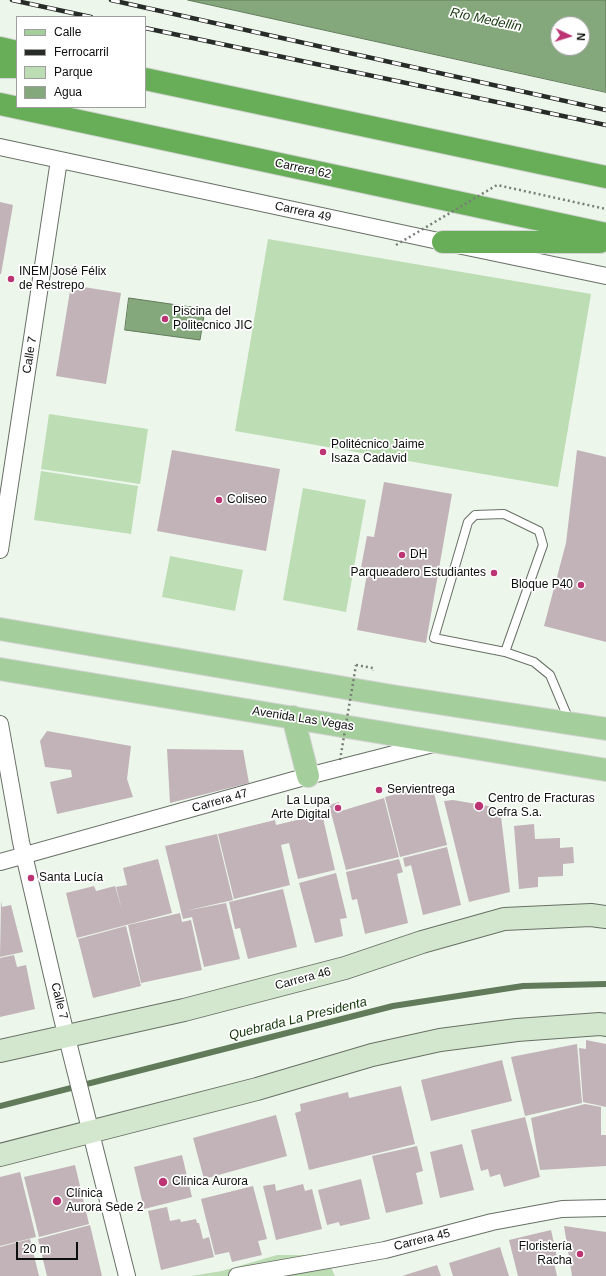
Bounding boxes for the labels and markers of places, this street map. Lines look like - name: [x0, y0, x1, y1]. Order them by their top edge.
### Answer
- place label: INEM José Félix de Restrepo: [19, 265, 106, 293]
- marker: INEM José Félix de Restrepo: [6, 274, 16, 284]
- place label: Piscina del Politecnico JIC: [173, 305, 252, 333]
- marker: Piscina del Politecnico JIC: [160, 314, 170, 324]
- place label: Politécnico Jaime Isaza Cadavid: [331, 438, 424, 466]
- marker: Politécnico Jaime Isaza Cadavid: [318, 447, 328, 457]
- place label: Coliseo: [227, 493, 267, 507]
- marker: Coliseo: [214, 495, 224, 505]
- place label: DH: [410, 548, 427, 562]
- marker: DH: [397, 550, 407, 560]
- place label: Parqueadero Estudiantes: [351, 566, 486, 580]
- marker: Parqueadero Estudiantes: [489, 568, 499, 578]
- place label: Bloque P40: [511, 578, 573, 592]
- marker: Bloque P40: [576, 580, 586, 590]
- place label: Servientrega: [387, 783, 455, 797]
- marker: Servientrega: [374, 785, 384, 795]
- place label: Centro de Fracturas Cefra S.a.: [488, 792, 595, 820]
- place label: La Lupa Arte Digital: [271, 794, 330, 822]
- marker: Centro de Fracturas Cefra S.a.: [473, 800, 485, 812]
- marker: La Lupa Arte Digital: [333, 803, 343, 813]
- place label: Santa Lucía: [39, 871, 103, 885]
- marker: Santa Lucía: [26, 873, 36, 883]
- place label: Clínica Aurora: [172, 1175, 248, 1189]
- marker: Clínica Aurora: [157, 1176, 169, 1188]
- place label: Clínica Aurora Sede 2: [66, 1187, 143, 1215]
- marker: Clínica Aurora Sede 2: [51, 1195, 63, 1207]
- place label: Floristería Racha: [519, 1240, 572, 1268]
- marker: Floristería Racha: [575, 1249, 585, 1259]

